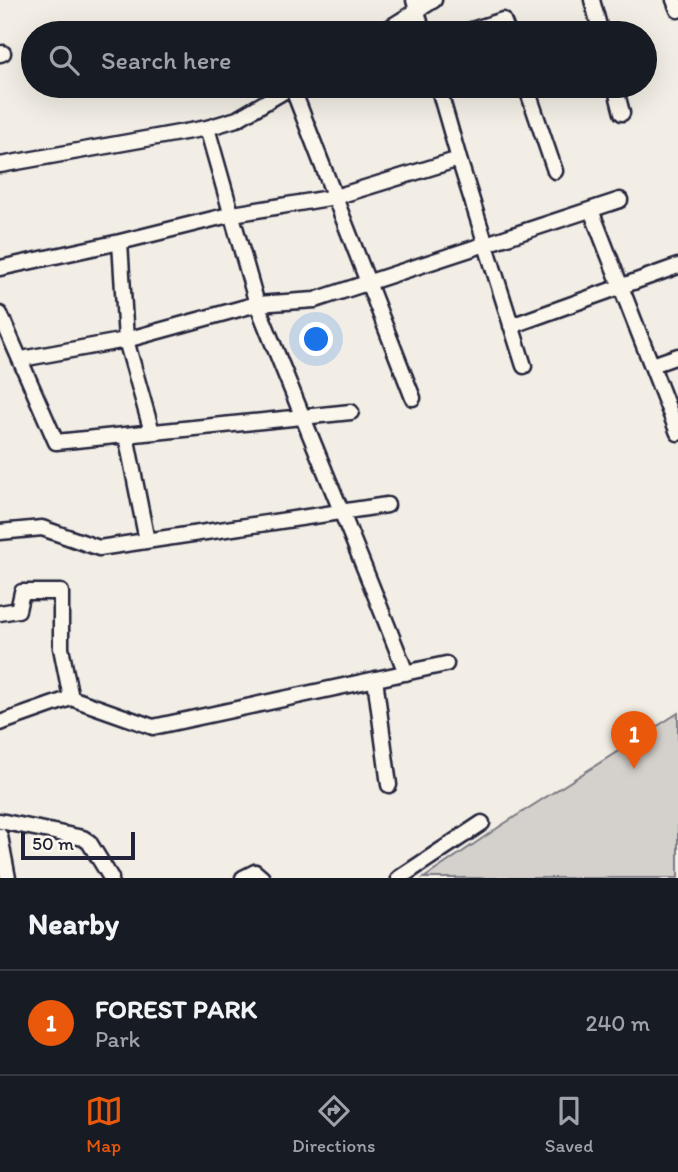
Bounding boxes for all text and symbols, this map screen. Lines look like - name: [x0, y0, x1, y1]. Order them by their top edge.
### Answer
- search box: [21, 21, 657, 98]
- icon: search: [45, 41, 83, 79]
- text: Search here: [101, 44, 231, 76]
- your location: [299, 322, 333, 356]
- pin: 1: [611, 711, 657, 769]
- scale bar: [21, 829, 135, 861]
- text: 50 m: [32, 832, 74, 855]
- text: Nearby: [28, 905, 119, 942]
- text: FOREST PARK: [95, 993, 257, 1025]
- text: 1: [46, 1009, 56, 1037]
- text: 240 m: [585, 1009, 650, 1037]
- text: Park: [95, 1025, 140, 1053]
- tab: Map: [85, 1092, 123, 1157]
- tab: Directions: [292, 1092, 376, 1157]
- tab: Saved: [545, 1092, 593, 1157]

